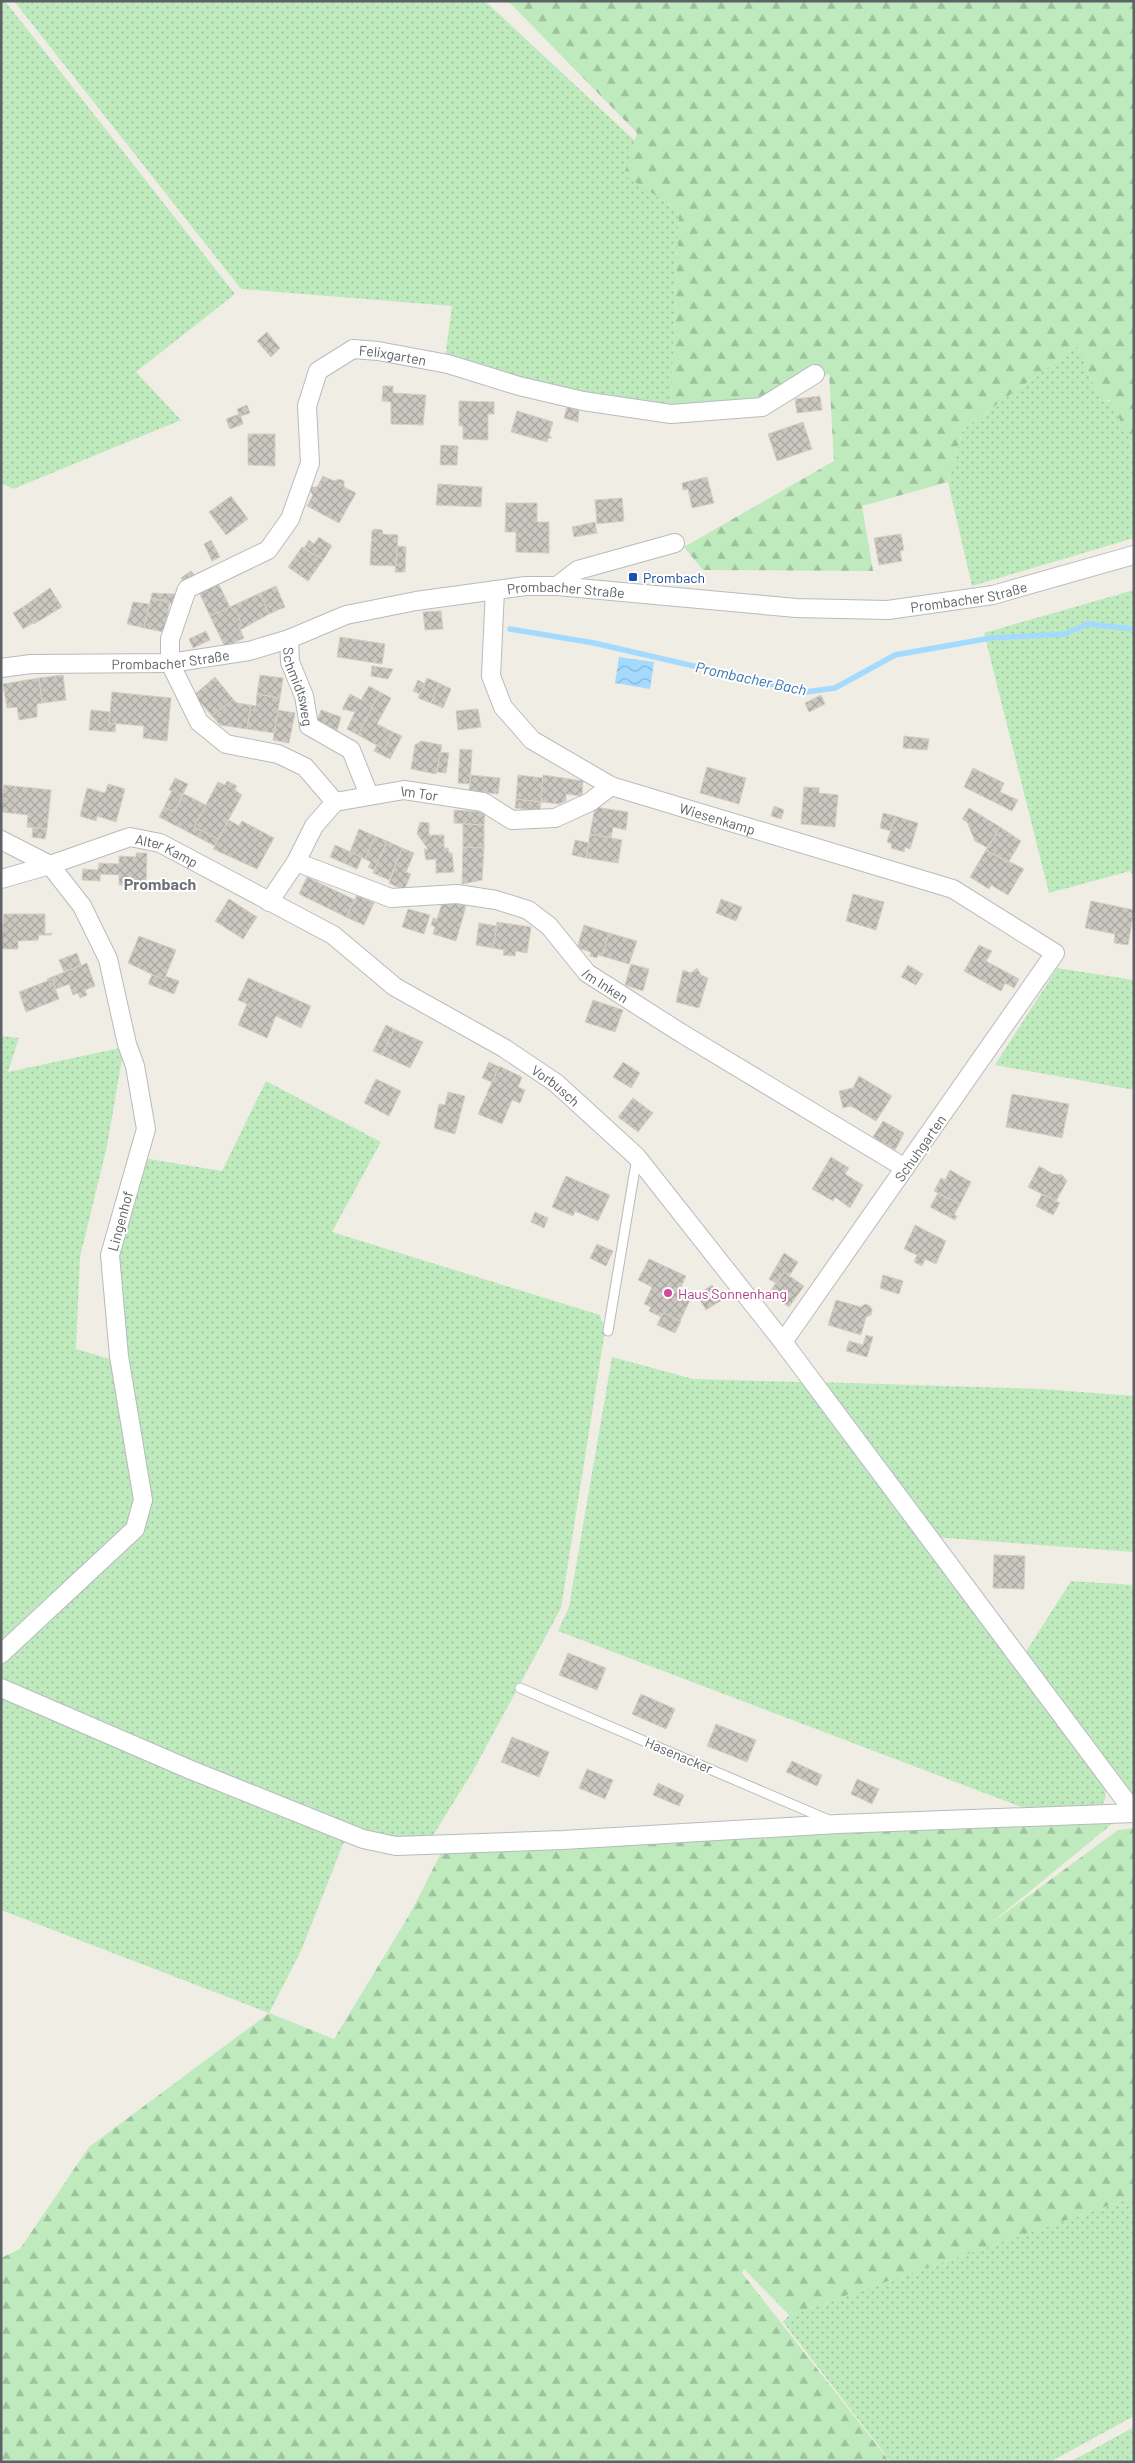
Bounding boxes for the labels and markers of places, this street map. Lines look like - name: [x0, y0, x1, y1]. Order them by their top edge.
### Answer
- place label: Prombach: [643, 569, 705, 586]
- marker: Prombach: [627, 571, 639, 583]
- place label: Haus Sonnenhang: [678, 1285, 787, 1302]
- marker: Haus Sonnenhang: [662, 1287, 674, 1299]

